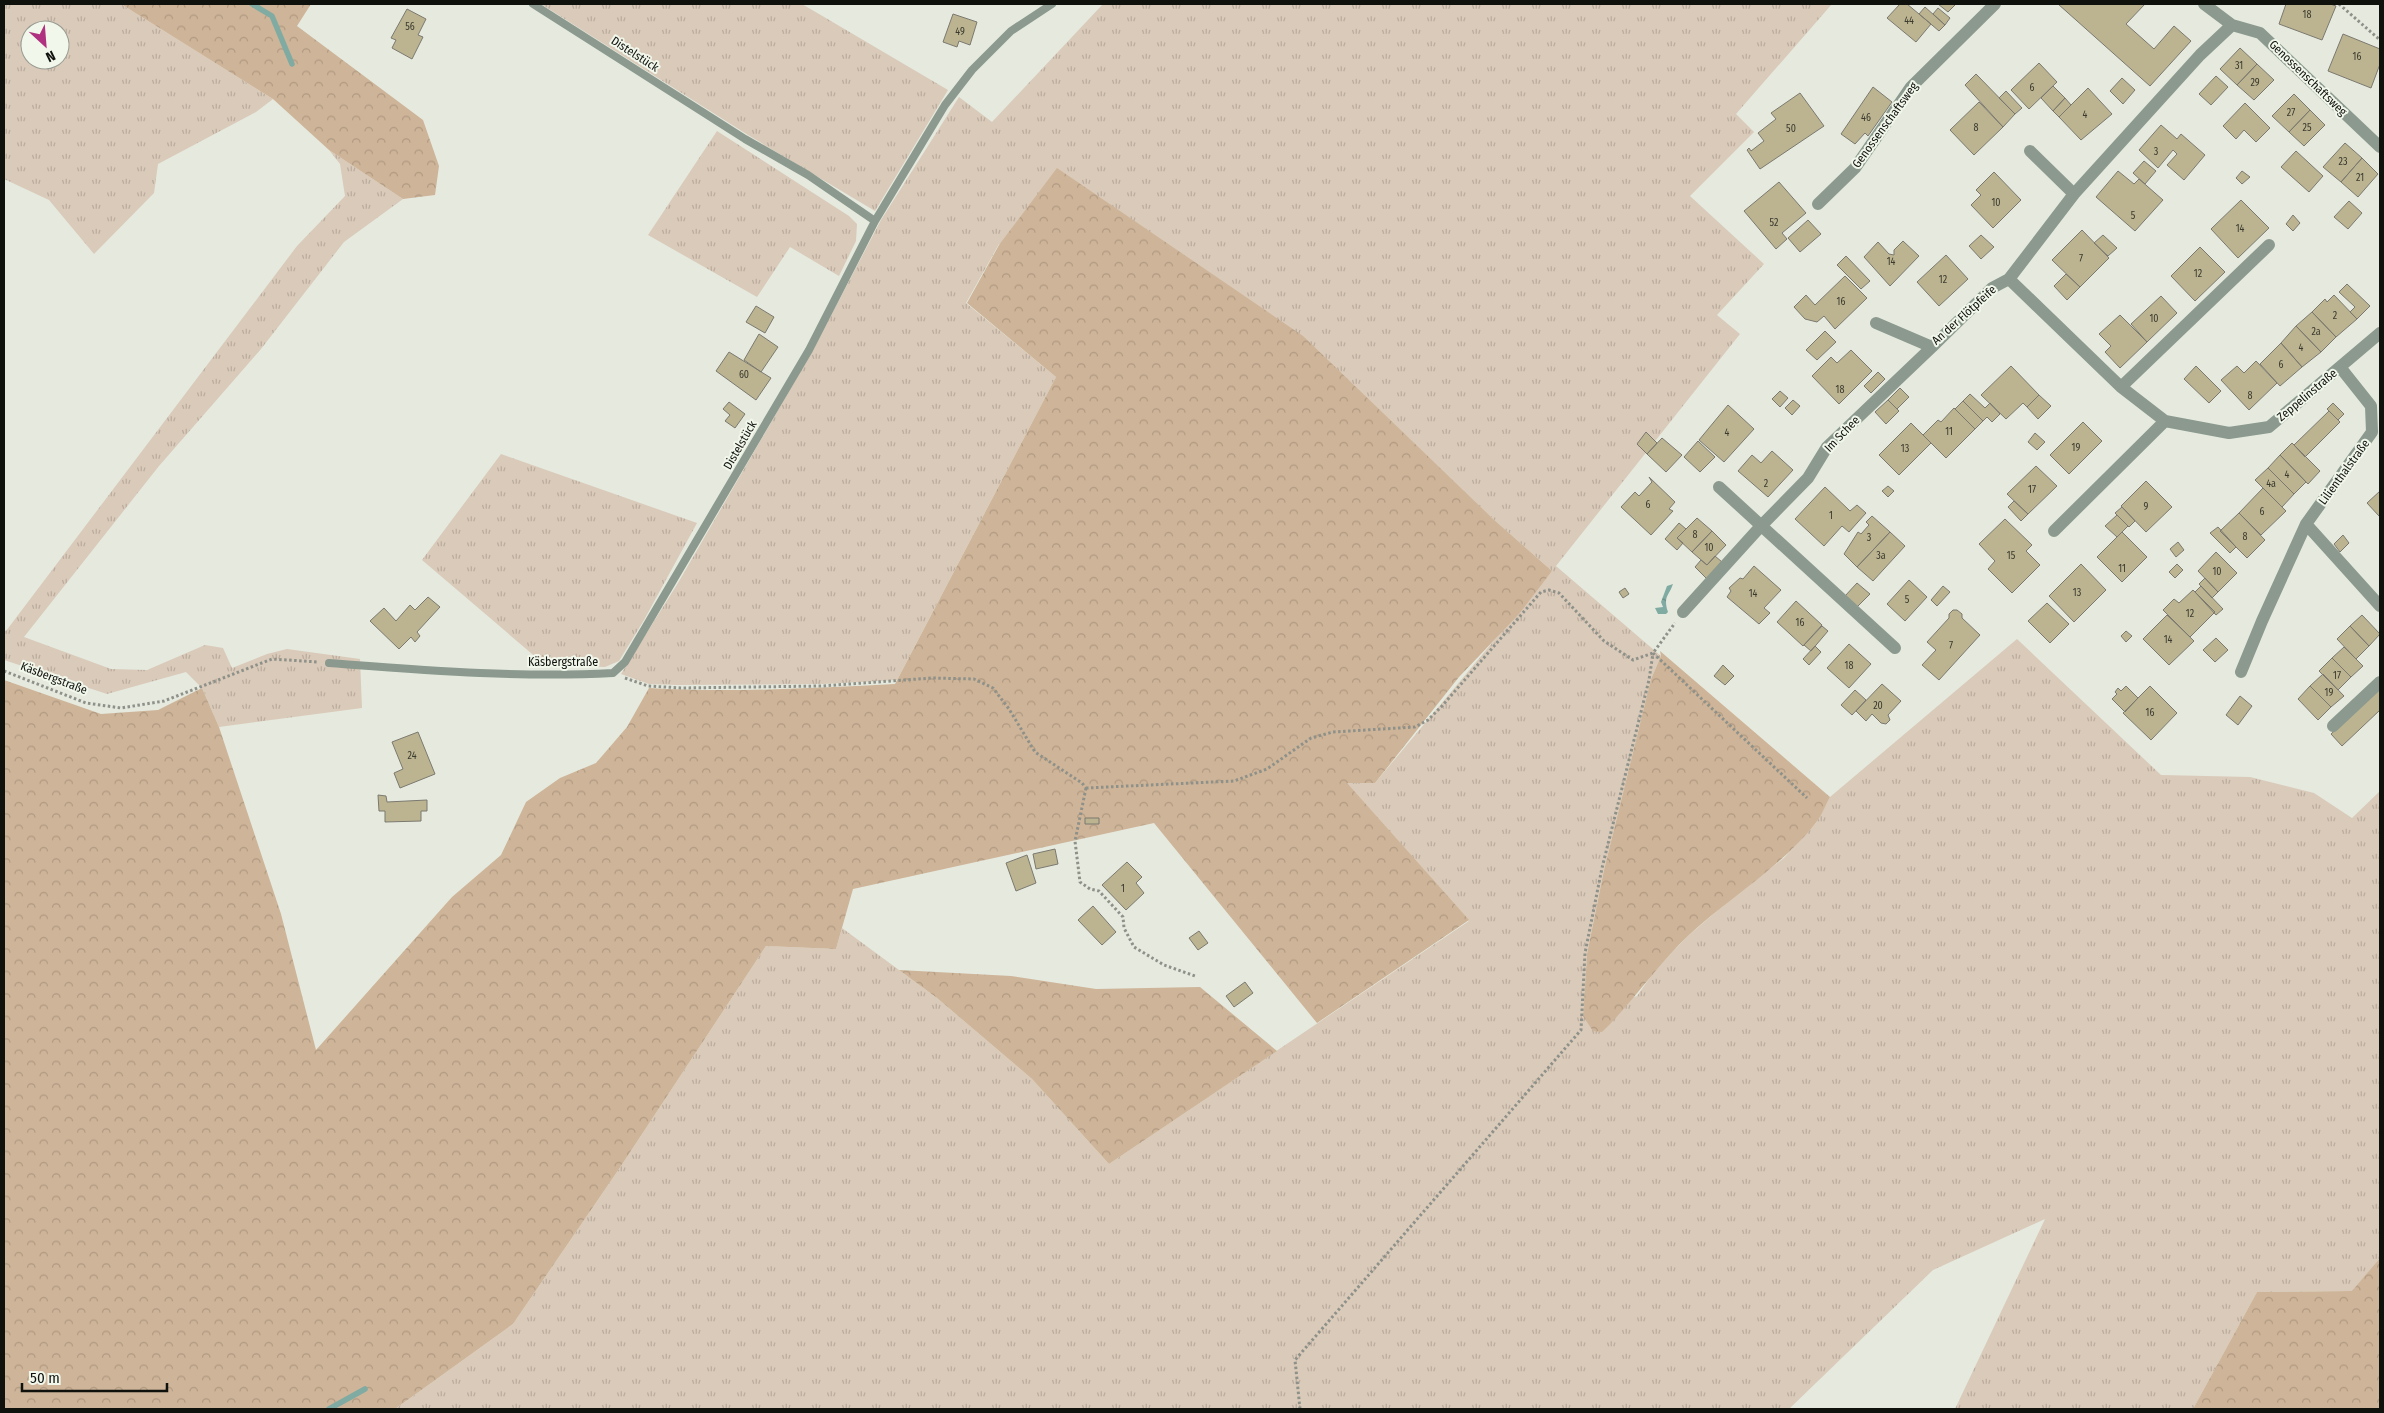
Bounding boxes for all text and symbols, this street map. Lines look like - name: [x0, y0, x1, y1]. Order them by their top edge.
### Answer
- house number: 18: [2303, 9, 2311, 21]
- house number: 44: [1904, 15, 1914, 27]
- north arrow: [20, 20, 70, 70]
- house number: 56: [405, 21, 415, 33]
- house number: 49: [955, 26, 965, 38]
- street label: Distelstück: [609, 33, 662, 75]
- street label: Genossenschaftsweg: [2266, 37, 2350, 119]
- text: N: [43, 47, 58, 66]
- house number: 16: [2353, 51, 2361, 63]
- house number: 31: [2235, 60, 2243, 72]
- house number: 29: [2250, 77, 2260, 89]
- street label: Genossenschaftsweg: [1849, 79, 1921, 171]
- house number: 6: [2030, 82, 2035, 94]
- house number: 27: [2287, 107, 2295, 119]
- house number: 4: [2083, 109, 2088, 121]
- house number: 46: [1861, 112, 1871, 124]
- house number: 8: [1974, 122, 1979, 134]
- house number: 25: [2303, 122, 2312, 134]
- house number: 50: [1786, 123, 1796, 135]
- house number: 3: [2154, 146, 2159, 158]
- house number: 23: [2339, 156, 2348, 168]
- house number: 21: [2356, 172, 2364, 184]
- house number: 10: [1991, 197, 2001, 209]
- house number: 5: [2131, 210, 2136, 222]
- house number: 52: [1770, 217, 1779, 229]
- house number: 14: [2236, 223, 2245, 235]
- house number: 7: [2079, 253, 2083, 265]
- house number: 14: [1887, 256, 1896, 268]
- house number: 12: [2194, 268, 2203, 280]
- house number: 12: [1939, 274, 1948, 286]
- street label: An der Flötpfeife: [1929, 282, 1999, 348]
- house number: 16: [1837, 296, 1845, 308]
- house number: 2: [2333, 310, 2338, 322]
- house number: 10: [2149, 313, 2159, 325]
- house number: 2a: [2311, 326, 2321, 338]
- house number: 4: [2299, 342, 2304, 354]
- house number: 6: [2279, 359, 2284, 371]
- street label: Zeppelinstraße: [2274, 366, 2340, 424]
- house number: 60: [739, 369, 749, 381]
- house number: 18: [1836, 384, 1844, 396]
- house number: 8: [2248, 390, 2253, 402]
- street label: Im Schee: [1822, 413, 1863, 455]
- street label: Distelstück: [720, 418, 760, 472]
- house number: 11: [1945, 426, 1953, 438]
- house number: 4: [1725, 427, 1730, 439]
- street label: Lilienthalstraße: [2316, 437, 2372, 507]
- house number: 19: [2072, 442, 2081, 454]
- house number: 13: [1901, 443, 1910, 455]
- house number: 4: [2285, 469, 2290, 481]
- house number: 2: [1764, 478, 1769, 490]
- house number: 4a: [2266, 478, 2276, 490]
- house number: 17: [2028, 484, 2036, 496]
- house number: 6: [1646, 499, 1651, 511]
- house number: 9: [2144, 501, 2149, 513]
- house number: 6: [2260, 506, 2265, 518]
- house number: 1: [1829, 510, 1833, 522]
- house number: 8: [1693, 529, 1698, 541]
- house number: 8: [2243, 531, 2248, 543]
- house number: 3: [1867, 532, 1872, 544]
- house number: 10: [1704, 542, 1714, 554]
- house number: 3a: [1876, 550, 1886, 562]
- house number: 15: [2007, 550, 2016, 562]
- house number: 11: [2118, 563, 2126, 575]
- house number: 10: [2212, 566, 2222, 578]
- house number: 13: [2073, 587, 2082, 599]
- house number: 14: [1749, 588, 1758, 600]
- house number: 5: [1905, 594, 1910, 606]
- house number: 12: [2186, 608, 2195, 620]
- house number: 16: [1796, 617, 1804, 629]
- house number: 14: [2164, 634, 2173, 646]
- house number: 7: [1949, 640, 1953, 652]
- street label: Käsbergstraße: [528, 655, 598, 669]
- street label: Käsbergstraße: [19, 659, 89, 697]
- house number: 18: [1845, 660, 1853, 672]
- house number: 17: [2333, 670, 2341, 682]
- house number: 19: [2325, 687, 2334, 699]
- house number: 20: [1873, 700, 1883, 712]
- house number: 16: [2146, 707, 2154, 719]
- house number: 24: [407, 750, 417, 762]
- house number: 1: [1121, 883, 1125, 895]
- scale bar: [22, 1360, 168, 1392]
- text: 50 m: [30, 1369, 60, 1387]

